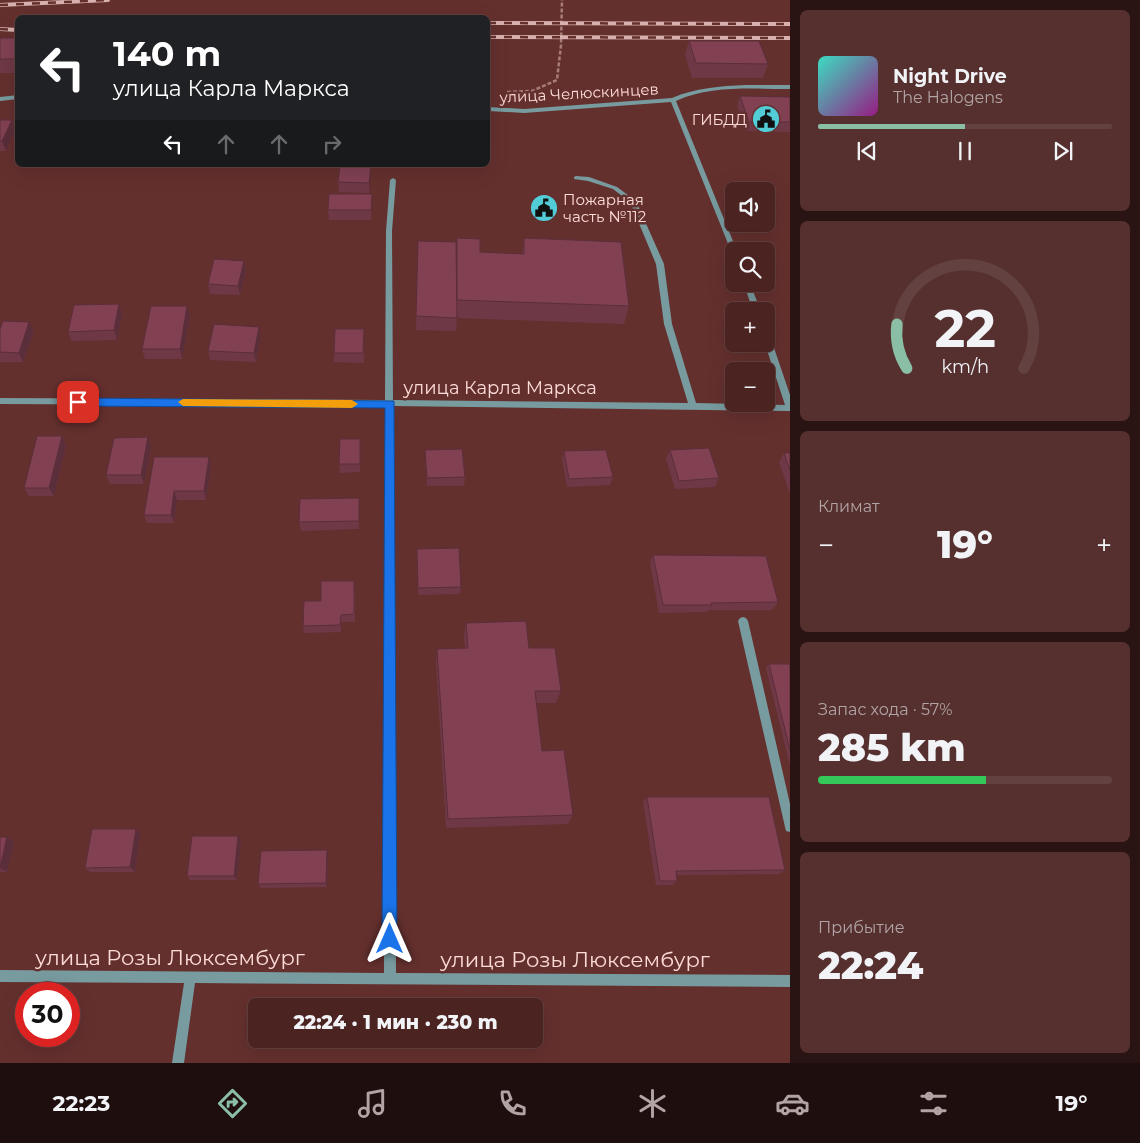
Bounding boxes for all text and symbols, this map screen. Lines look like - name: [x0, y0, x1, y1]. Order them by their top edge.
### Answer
- text: 140 m: [113, 32, 221, 75]
- icon: left: [30, 35, 95, 100]
- text: Night Drive: [893, 65, 1007, 88]
- text: улица Карла Маркса: [113, 75, 350, 102]
- street label: улица Челюскинцев: [498, 79, 659, 107]
- text: The Halogens: [893, 88, 1003, 107]
- public building icon: ГИБДД: [751, 104, 781, 134]
- place label: ГИБДД: [692, 110, 747, 129]
- icon: left: [159, 130, 187, 158]
- icon: ahead: [212, 130, 240, 158]
- icon: ahead: [265, 130, 293, 158]
- icon: right: [318, 130, 346, 158]
- icon: previous: [853, 137, 881, 165]
- icon: pause: [951, 137, 979, 165]
- icon: next: [1049, 137, 1077, 165]
- map controls: [725, 182, 775, 412]
- button: sound: [725, 182, 775, 232]
- place label: Пожарная часть №112: [563, 190, 646, 226]
- public building icon: Пожарная часть №112: [529, 193, 559, 223]
- button: search: [725, 242, 775, 292]
- text: 22: [934, 297, 996, 360]
- button: +: [725, 302, 775, 352]
- text: km/h: [941, 356, 989, 377]
- button: −: [725, 362, 775, 412]
- street label: улица Карла Маркса: [402, 377, 597, 399]
- pin: [57, 381, 99, 423]
- icon: arrive: [64, 388, 92, 416]
- text: Климат: [818, 497, 880, 516]
- text: 19°: [937, 521, 993, 568]
- text: −: [818, 528, 834, 562]
- text: +: [1096, 528, 1112, 562]
- text: Запас хода · 57%: [818, 700, 953, 719]
- text: 285 km: [818, 724, 966, 771]
- position arrow: [363, 912, 415, 964]
- text: Прибытие: [818, 918, 905, 937]
- text: 22:24: [818, 942, 923, 989]
- street label: улица Розы Люксембург: [34, 945, 305, 970]
- street label: улица Розы Люксембург: [439, 947, 710, 972]
- speed limit sign: 30: [15, 982, 80, 1047]
- text: 22:24 · 1 мин · 230 m: [293, 1011, 498, 1034]
- icon: directions: [215, 1086, 250, 1121]
- icon: music: [355, 1086, 390, 1121]
- icon: phone: [495, 1086, 530, 1121]
- icon: climate: [635, 1086, 670, 1121]
- icon: car: [775, 1086, 810, 1121]
- icon: filters: [916, 1086, 951, 1121]
- text: 22:23: [53, 1090, 110, 1117]
- text: 19°: [1056, 1090, 1087, 1117]

